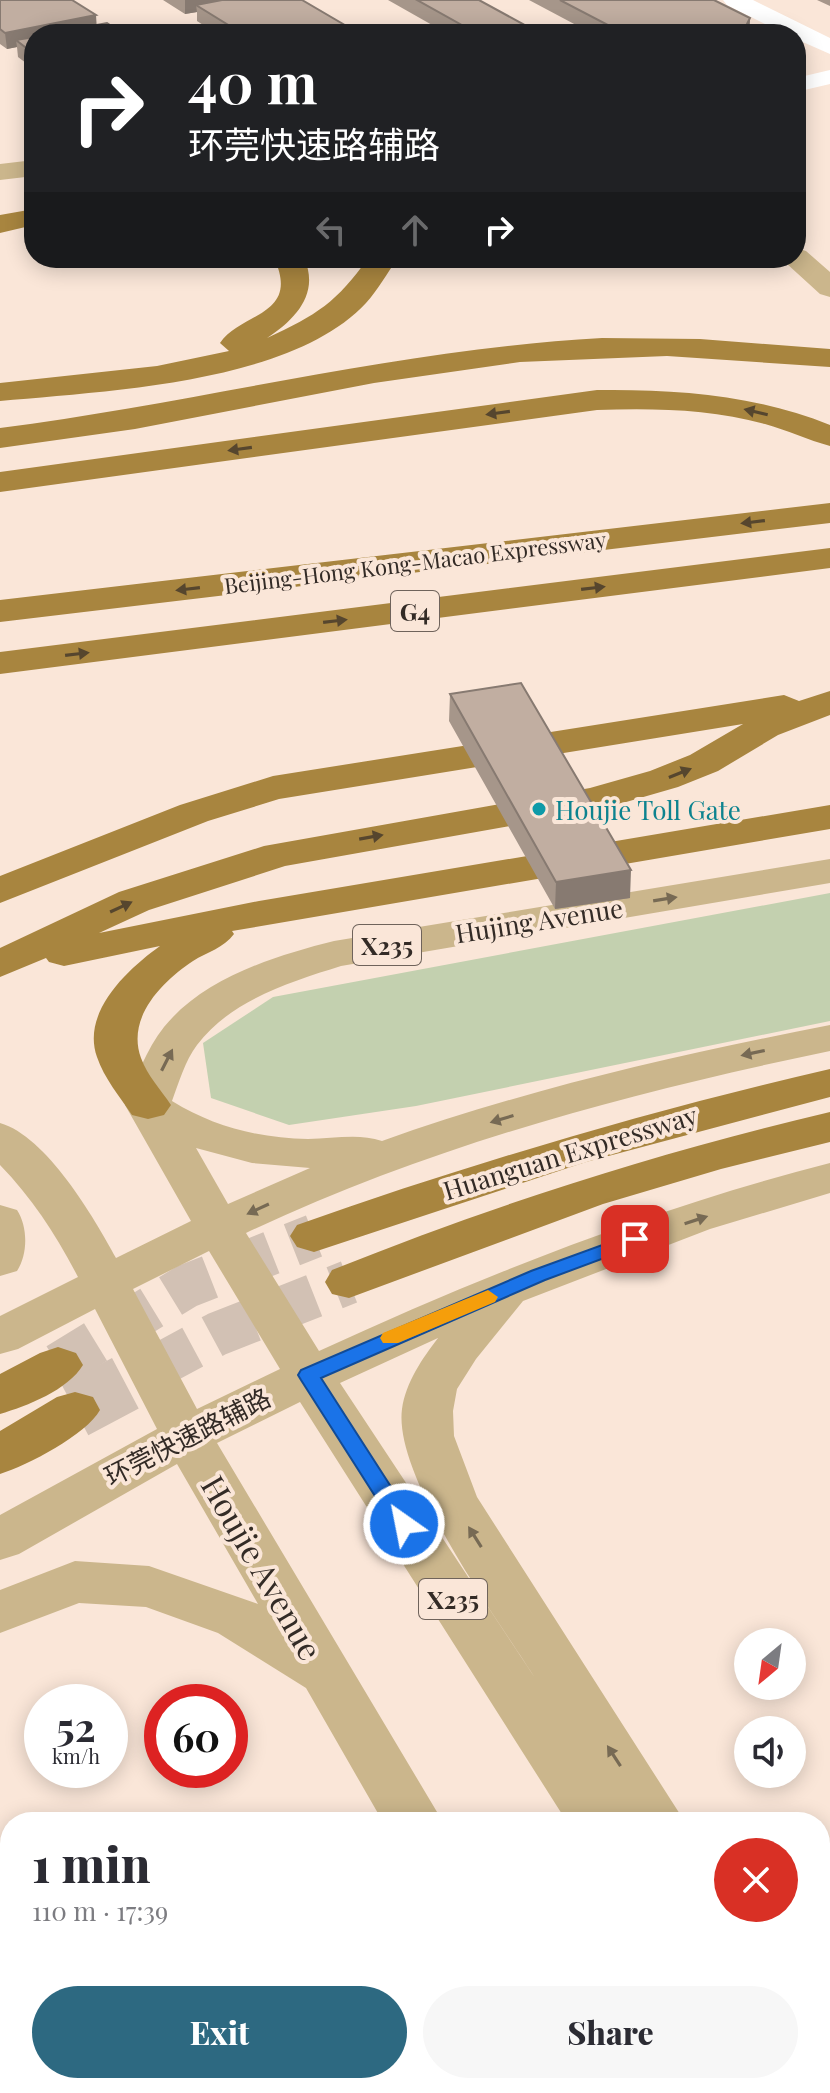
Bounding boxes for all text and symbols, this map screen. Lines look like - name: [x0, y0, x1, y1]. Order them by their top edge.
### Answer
- text: 40 m: [188, 44, 317, 119]
- icon: right: [56, 56, 160, 160]
- text: 环莞快速路辅路: [188, 119, 440, 167]
- icon: left: [309, 208, 353, 252]
- icon: ahead: [393, 208, 437, 252]
- icon: right: [477, 208, 521, 252]
- one-way arrow: [743, 405, 768, 418]
- one-way arrow: [485, 407, 510, 420]
- one-way arrow: [228, 443, 253, 456]
- one-way arrow: [740, 516, 765, 529]
- street label: Beijing-Hong Kong-Macao Expressway: [222, 524, 608, 600]
- one-way arrow: [581, 581, 606, 594]
- one-way arrow: [176, 583, 201, 596]
- road number: G4: [391, 591, 439, 631]
- one-way arrow: [323, 614, 348, 627]
- one-way arrow: [65, 647, 90, 660]
- one-way arrow: [668, 766, 692, 779]
- place label: Houjie Toll Gate: [555, 792, 741, 827]
- marker: Houjie Toll Gate: [530, 800, 548, 818]
- one-way arrow: [359, 831, 384, 843]
- street label: Hujing Avenue: [453, 889, 625, 951]
- one-way arrow: [653, 892, 678, 905]
- one-way arrow: [110, 900, 133, 914]
- road number: X235: [353, 925, 421, 965]
- one-way arrow: [741, 1048, 766, 1060]
- one-way arrow: [160, 1049, 174, 1072]
- street label: Huanguan Expressway: [439, 1097, 701, 1207]
- one-way arrow: [490, 1113, 514, 1126]
- one-way arrow: [247, 1202, 270, 1216]
- pin: [601, 1205, 669, 1273]
- one-way arrow: [684, 1213, 708, 1225]
- icon: arrive: [613, 1217, 657, 1261]
- street label: 环莞快速路辅路: [98, 1379, 276, 1493]
- street label: Houjie Avenue: [193, 1467, 333, 1667]
- position arrow: [362, 1482, 446, 1566]
- one-way arrow: [468, 1526, 482, 1548]
- road number: X235: [419, 1579, 487, 1619]
- north arrow: [734, 1628, 806, 1700]
- map controls: [734, 1628, 806, 1788]
- speed limit sign: 60: [144, 1684, 248, 1788]
- text: 52: [56, 1699, 96, 1752]
- button: sound: [734, 1716, 806, 1788]
- text: km/h: [52, 1742, 100, 1769]
- one-way arrow: [608, 1745, 622, 1767]
- text: 1 min: [32, 1831, 150, 1895]
- button: close: [714, 1838, 798, 1922]
- text: 110 m · 17:39: [32, 1893, 168, 1928]
- button: Exit: [32, 1986, 407, 2078]
- button: Share: [423, 1986, 798, 2078]

